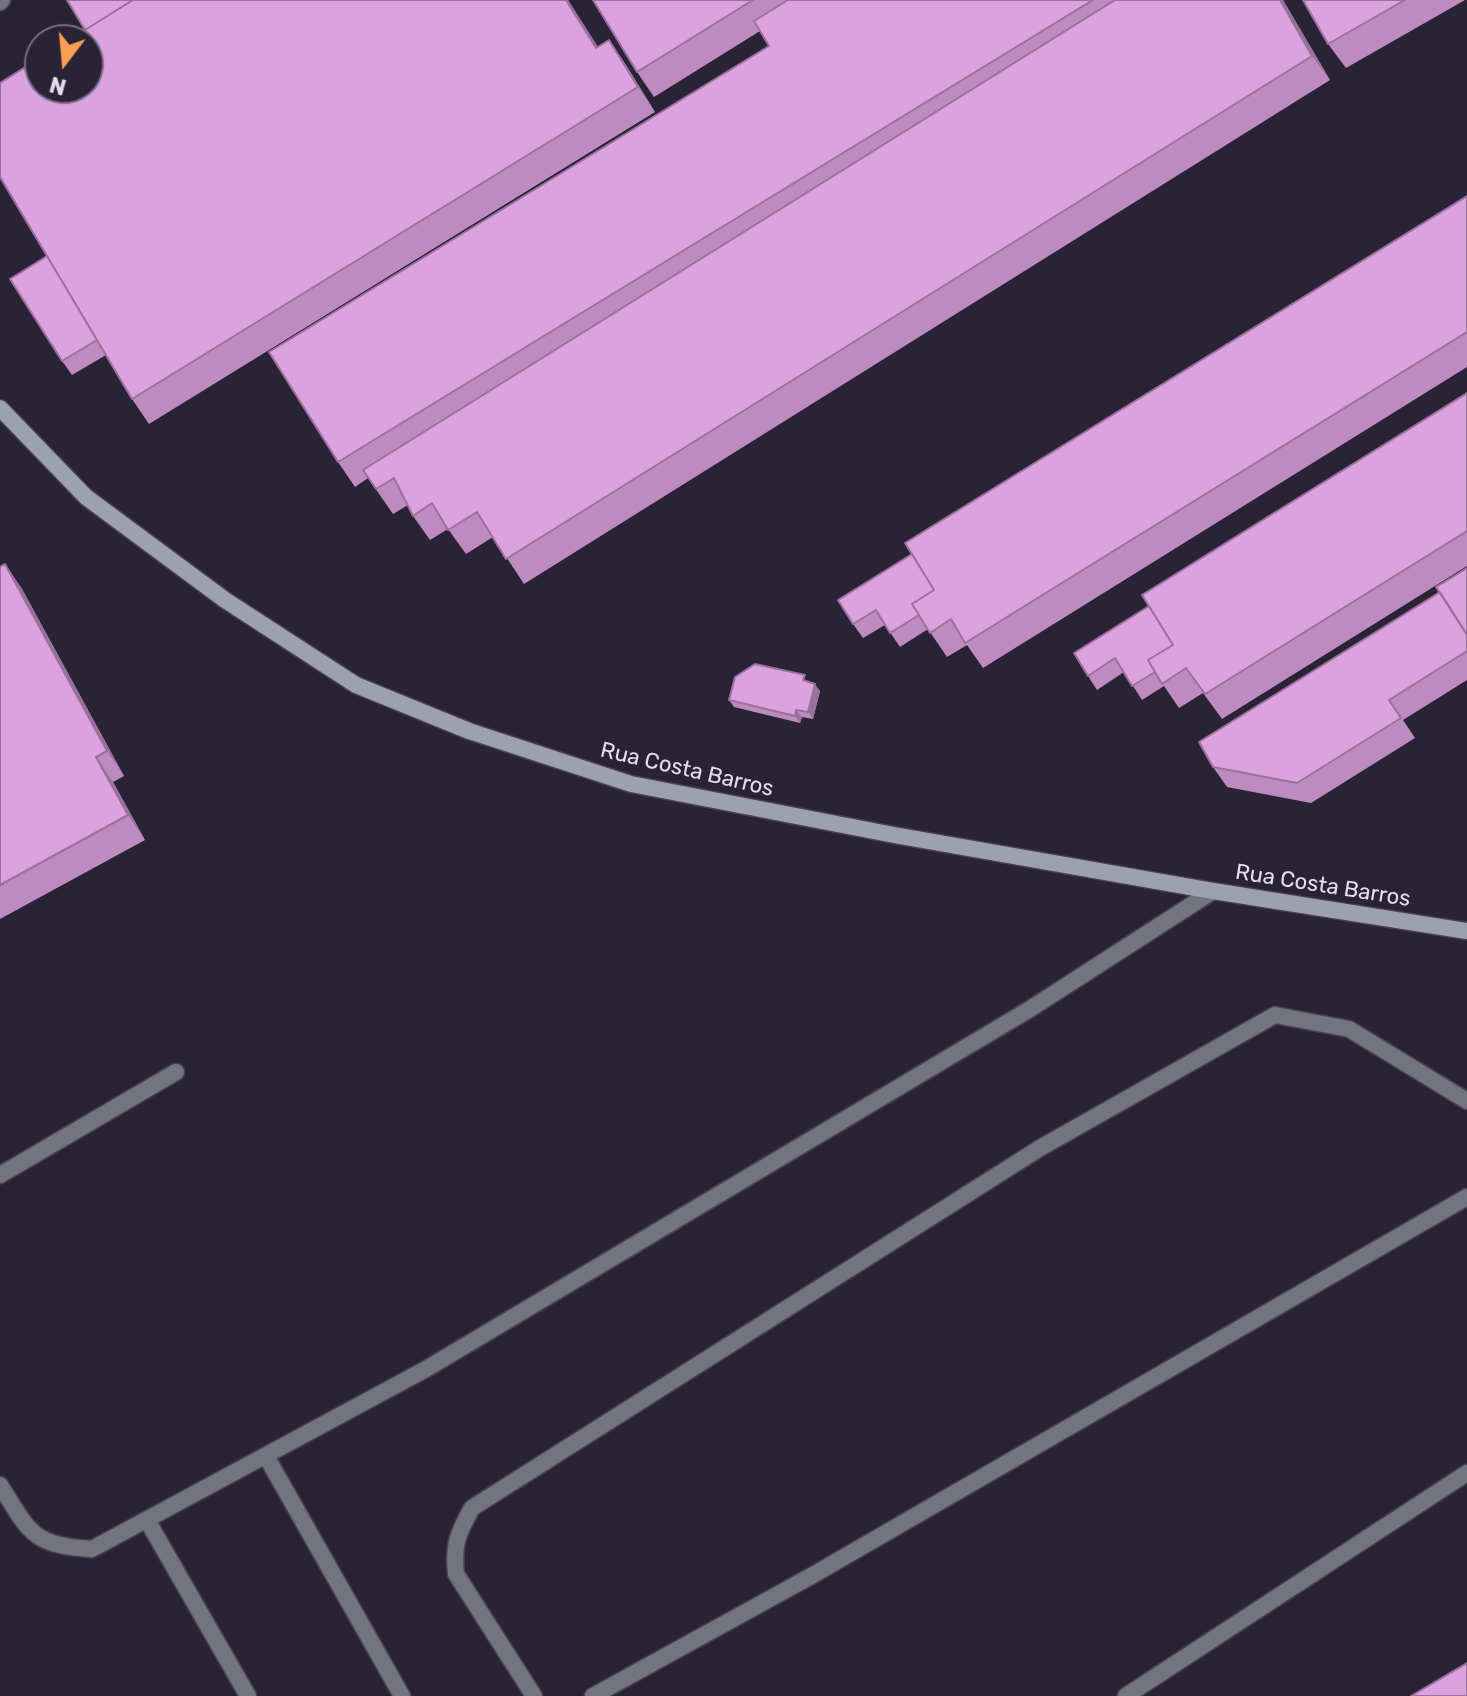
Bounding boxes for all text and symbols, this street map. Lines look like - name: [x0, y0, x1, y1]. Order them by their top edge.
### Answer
- north arrow: [24, 24, 104, 104]
- text: N: [46, 70, 69, 101]
- street label: Rua Costa Barros: [598, 737, 776, 803]
- street label: Rua Costa Barros: [1234, 859, 1412, 913]

